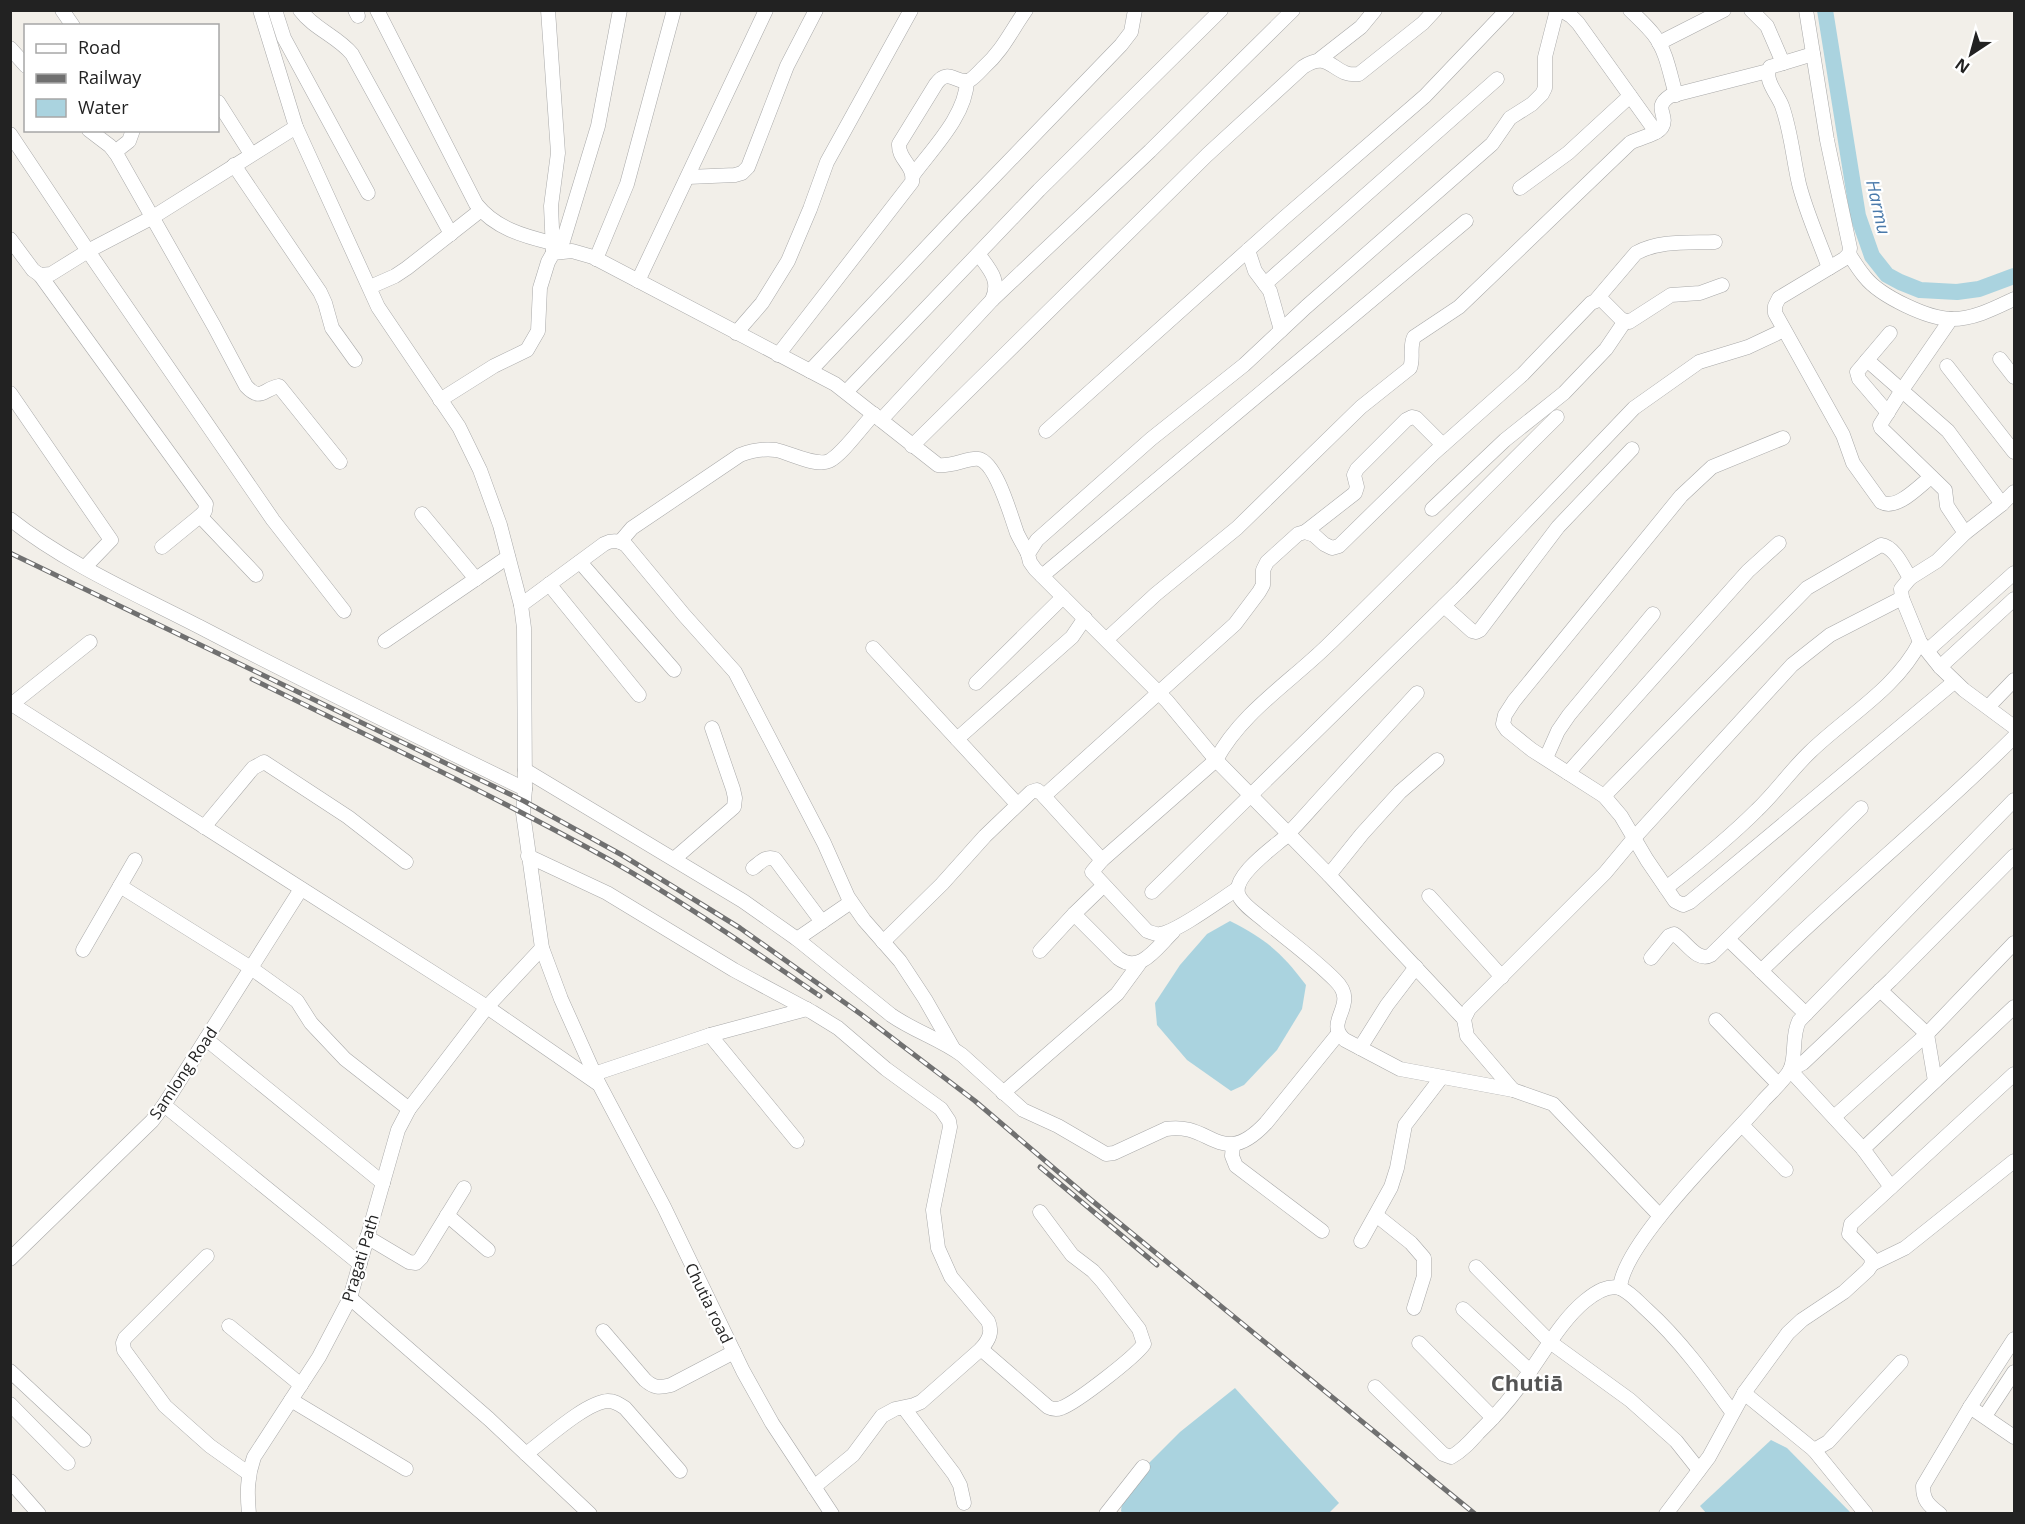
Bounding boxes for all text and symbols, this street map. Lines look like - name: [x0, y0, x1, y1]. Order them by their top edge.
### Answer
- legend: [24, 24, 219, 132]
- north arrow: [1941, 24, 2001, 84]
- text: Road: [78, 35, 121, 59]
- text: N: [1950, 53, 1974, 79]
- text: Railway: [78, 65, 142, 89]
- text: Water: [78, 95, 129, 119]
- water label: Harmu: [1861, 177, 1897, 237]
- street label: Samlong Road: [144, 1023, 222, 1123]
- street label: Pragati Path: [336, 1211, 384, 1305]
- street label: Chutia road: [680, 1259, 738, 1347]
- district label: Chutiā: [1491, 1367, 1563, 1397]

